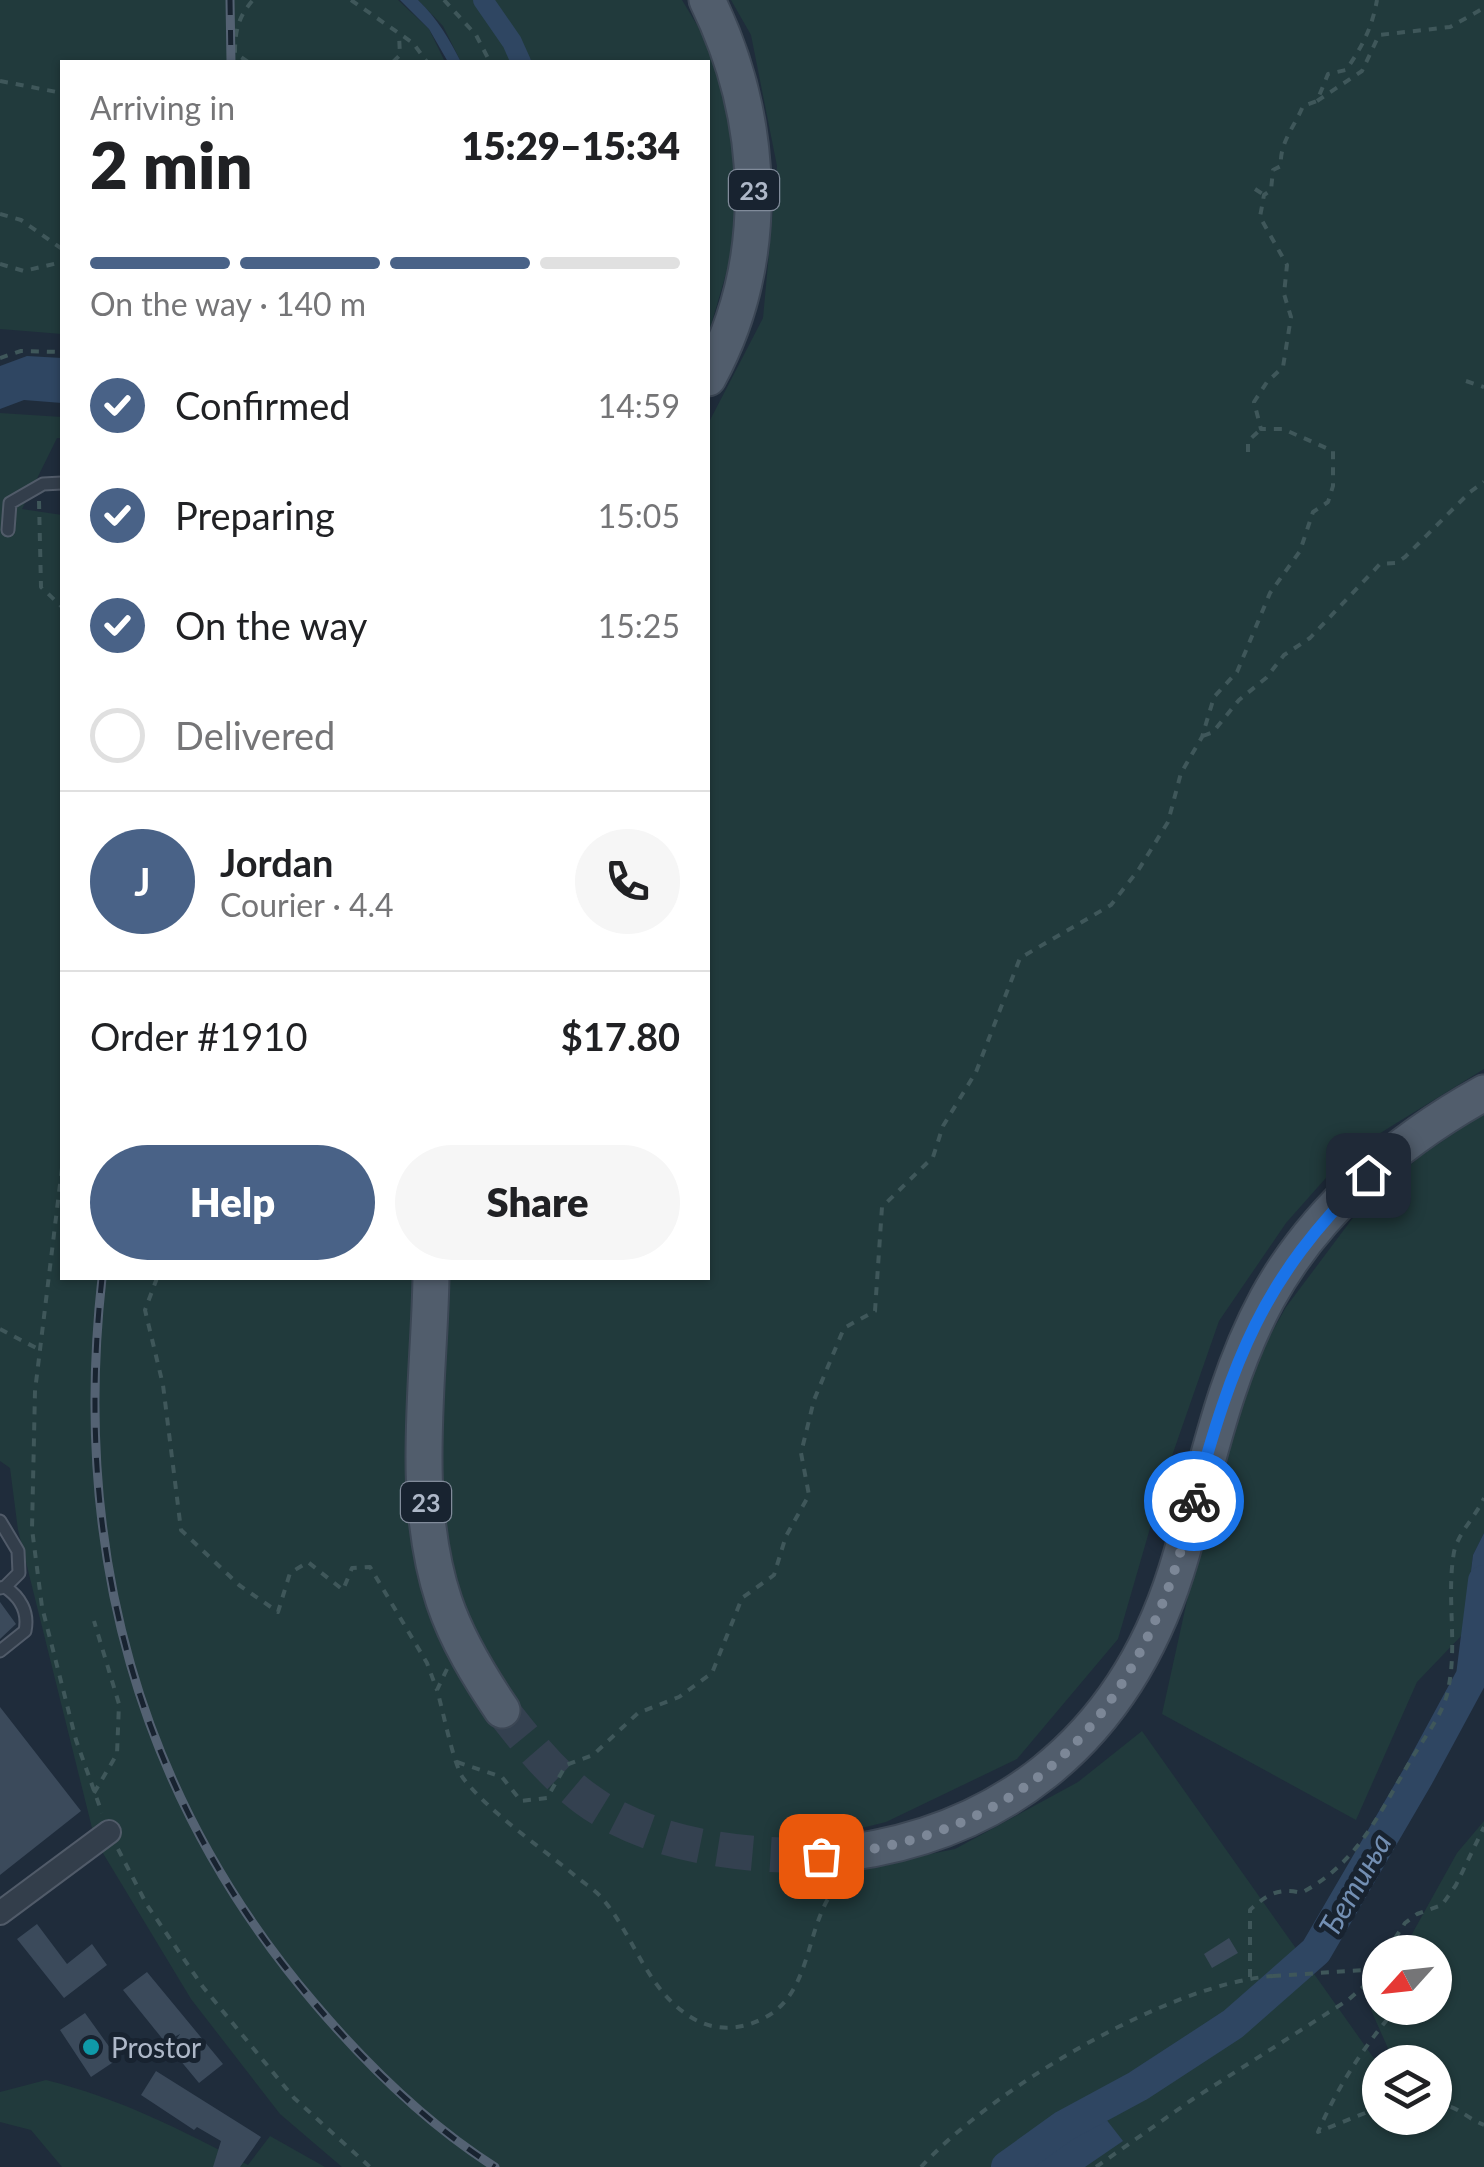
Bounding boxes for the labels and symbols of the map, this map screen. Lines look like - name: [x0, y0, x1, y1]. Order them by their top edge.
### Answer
- road number: 23: [729, 170, 779, 210]
- pin: [1326, 1133, 1411, 1218]
- courier: [1144, 1451, 1244, 1551]
- road number: 23: [401, 1482, 451, 1522]
- pin: [779, 1814, 864, 1899]
- water label: Ђетиња: [1310, 1826, 1398, 1942]
- north arrow: [1362, 1935, 1452, 2025]
- place label: Prostor: [111, 2030, 201, 2064]
- marker: Prostor: [80, 2036, 102, 2058]

